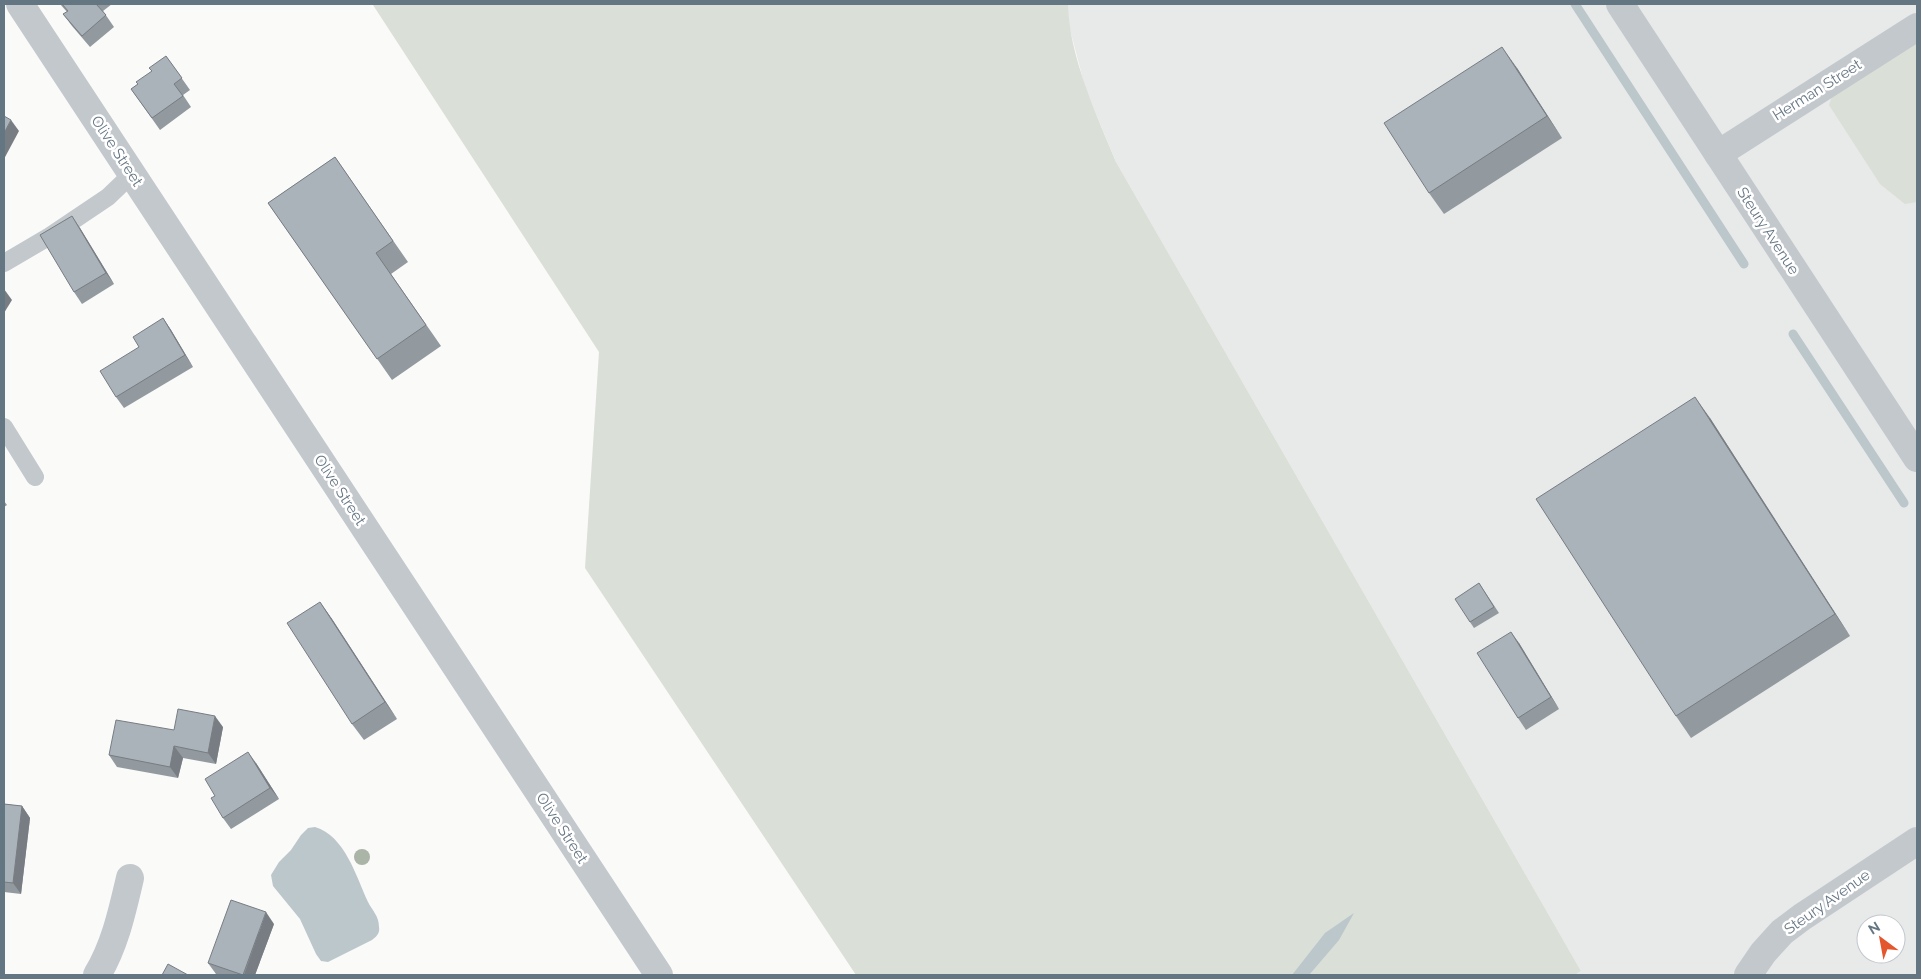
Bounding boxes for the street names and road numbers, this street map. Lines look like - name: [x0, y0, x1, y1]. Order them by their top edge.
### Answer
- street label: Herman Street: [1769, 56, 1865, 124]
- street label: Olive Street: [88, 112, 146, 190]
- street label: Steury Avenue: [1733, 184, 1803, 278]
- street label: Olive Street: [311, 451, 369, 529]
- street label: Olive Street: [533, 789, 591, 867]
- street label: Steury Avenue: [1781, 866, 1874, 938]

